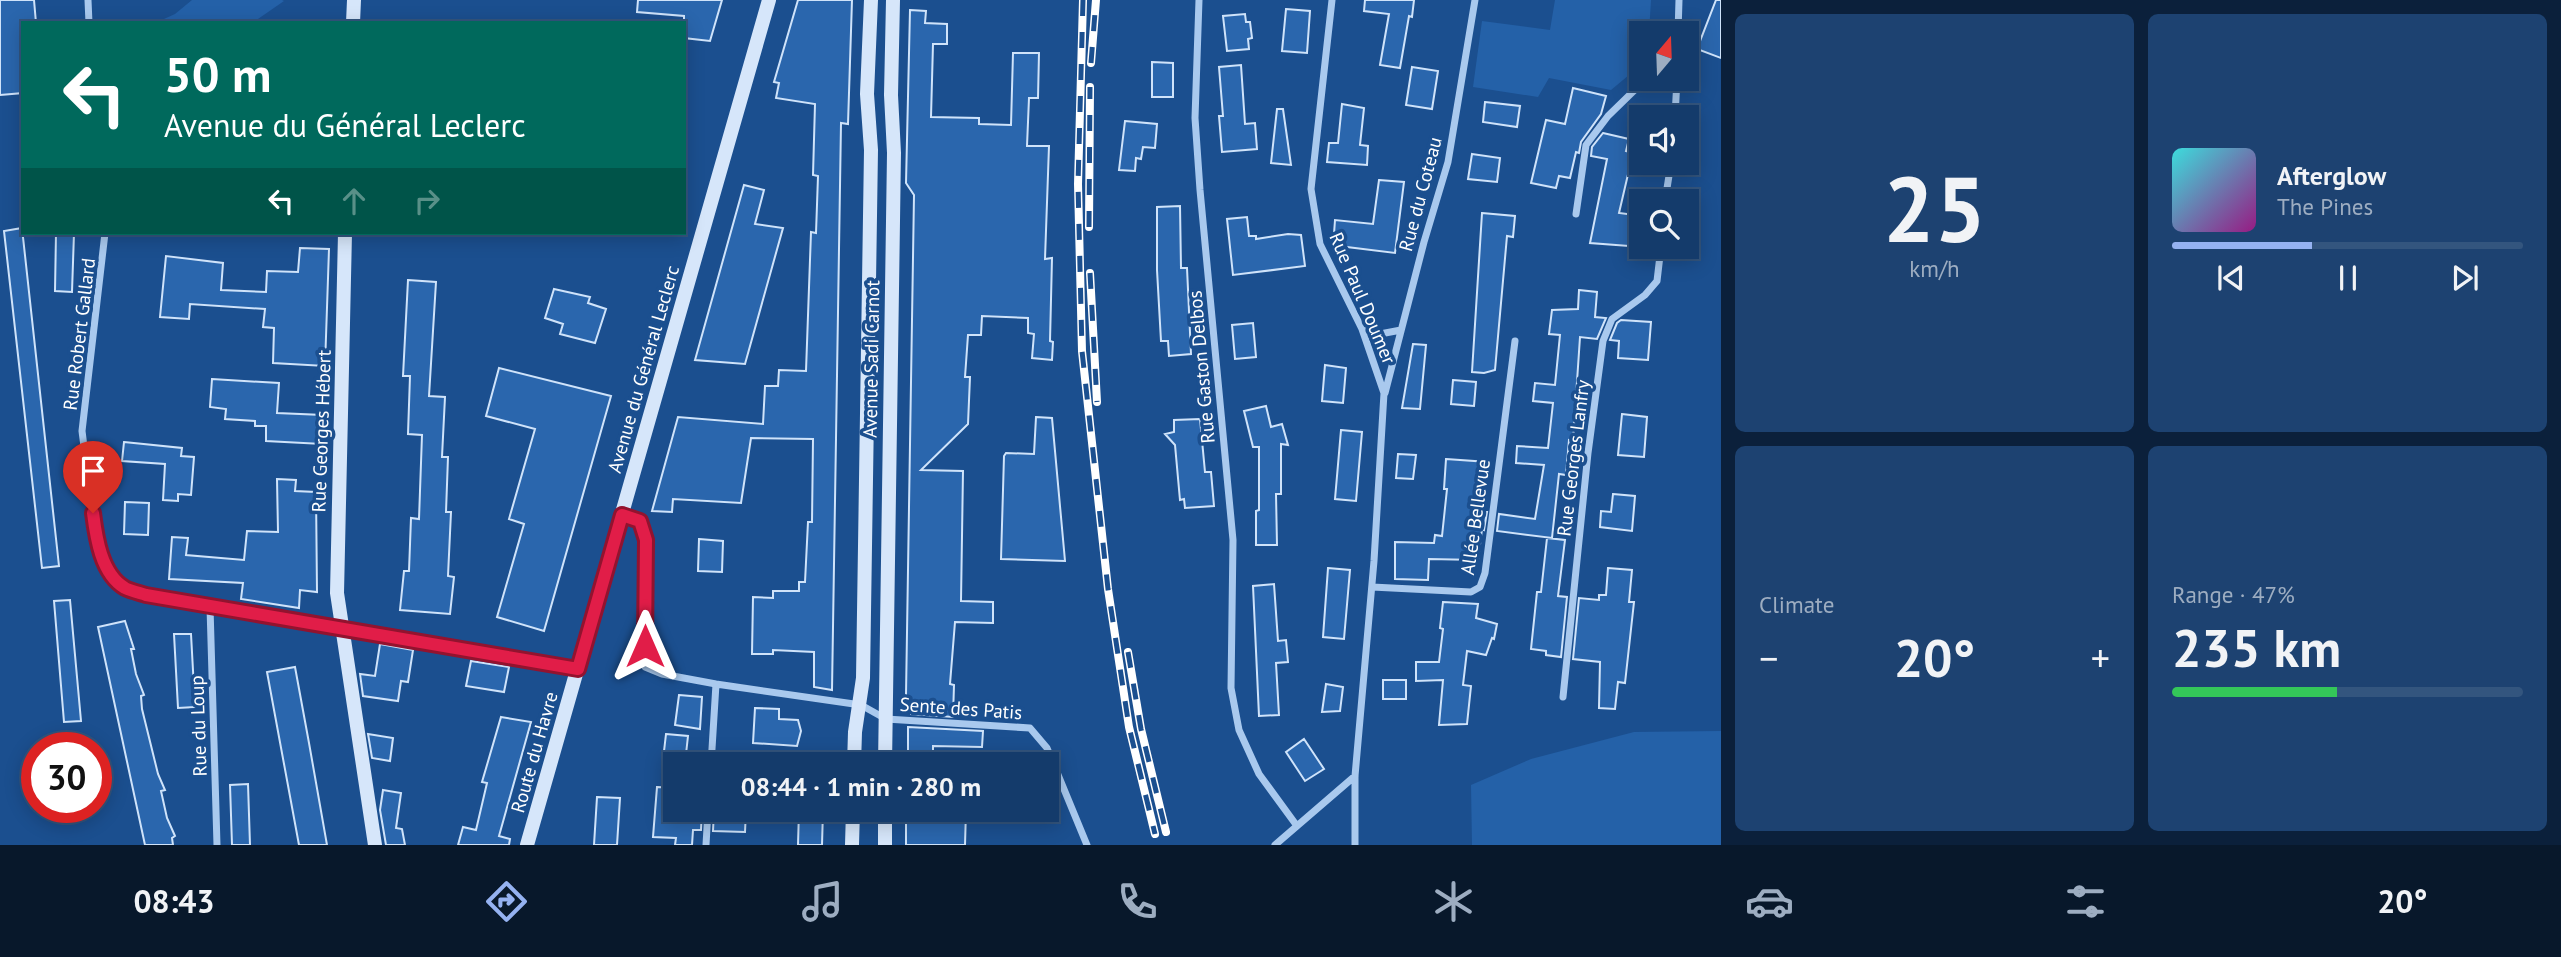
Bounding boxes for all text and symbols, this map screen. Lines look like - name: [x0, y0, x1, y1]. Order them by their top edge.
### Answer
- north arrow: [1629, 21, 1699, 91]
- map controls: [1629, 21, 1699, 259]
- text: 50 m: [164, 42, 271, 106]
- icon: left: [49, 49, 140, 140]
- text: Avenue du Général Leclerc: [164, 104, 526, 146]
- button: sound: [1629, 105, 1699, 175]
- street label: Rue du Coteau: [1393, 134, 1447, 254]
- text: 25: [1883, 149, 1986, 267]
- text: Afterglow: [2277, 159, 2386, 192]
- icon: left: [262, 182, 300, 220]
- icon: ahead: [335, 182, 373, 220]
- icon: right: [408, 182, 446, 220]
- button: search: [1629, 189, 1699, 259]
- text: The Pines: [2277, 192, 2373, 221]
- street label: Rue Paul Doumer: [1324, 229, 1402, 368]
- text: km/h: [1909, 254, 1960, 283]
- street label: Rue Robert Gallard: [58, 256, 100, 412]
- icon: previous: [2212, 259, 2250, 297]
- icon: pause: [2329, 259, 2367, 297]
- icon: next: [2446, 259, 2484, 297]
- street label: Avenue du Général Leclerc: [602, 262, 684, 476]
- street label: Avenue Sadi Carnot: [858, 279, 884, 438]
- street label: Rue Gaston Delbos: [1182, 290, 1220, 444]
- street label: Rue Georges Hébert: [306, 349, 336, 513]
- street label: Rue Georges Lanfry: [1552, 378, 1595, 538]
- pin: [63, 441, 123, 513]
- icon: arrive: [74, 452, 112, 490]
- street label: Allée Bellevue: [1455, 458, 1495, 576]
- text: Range · 47%: [2172, 580, 2295, 609]
- text: Climate: [1759, 590, 1834, 619]
- position arrow: [608, 609, 682, 683]
- text: 235 km: [2172, 614, 2341, 681]
- text: 20°: [1894, 624, 1975, 691]
- text: −: [1759, 633, 1778, 682]
- text: +: [2091, 633, 2110, 682]
- street label: Rue du Loup: [184, 675, 212, 777]
- street label: Route du Havre: [505, 689, 563, 815]
- street label: Sente des Patis: [899, 692, 1023, 724]
- speed limit sign: 30: [21, 732, 112, 823]
- text: 08:44 · 1 min · 280 m: [741, 770, 981, 803]
- icon: directions: [482, 877, 531, 926]
- icon: music: [798, 877, 847, 926]
- icon: phone: [1113, 877, 1162, 926]
- icon: climate: [1429, 877, 1478, 926]
- icon: car: [1745, 877, 1794, 926]
- icon: filters: [2061, 877, 2110, 926]
- text: 08:43: [133, 880, 215, 922]
- text: 20°: [2377, 880, 2428, 922]

